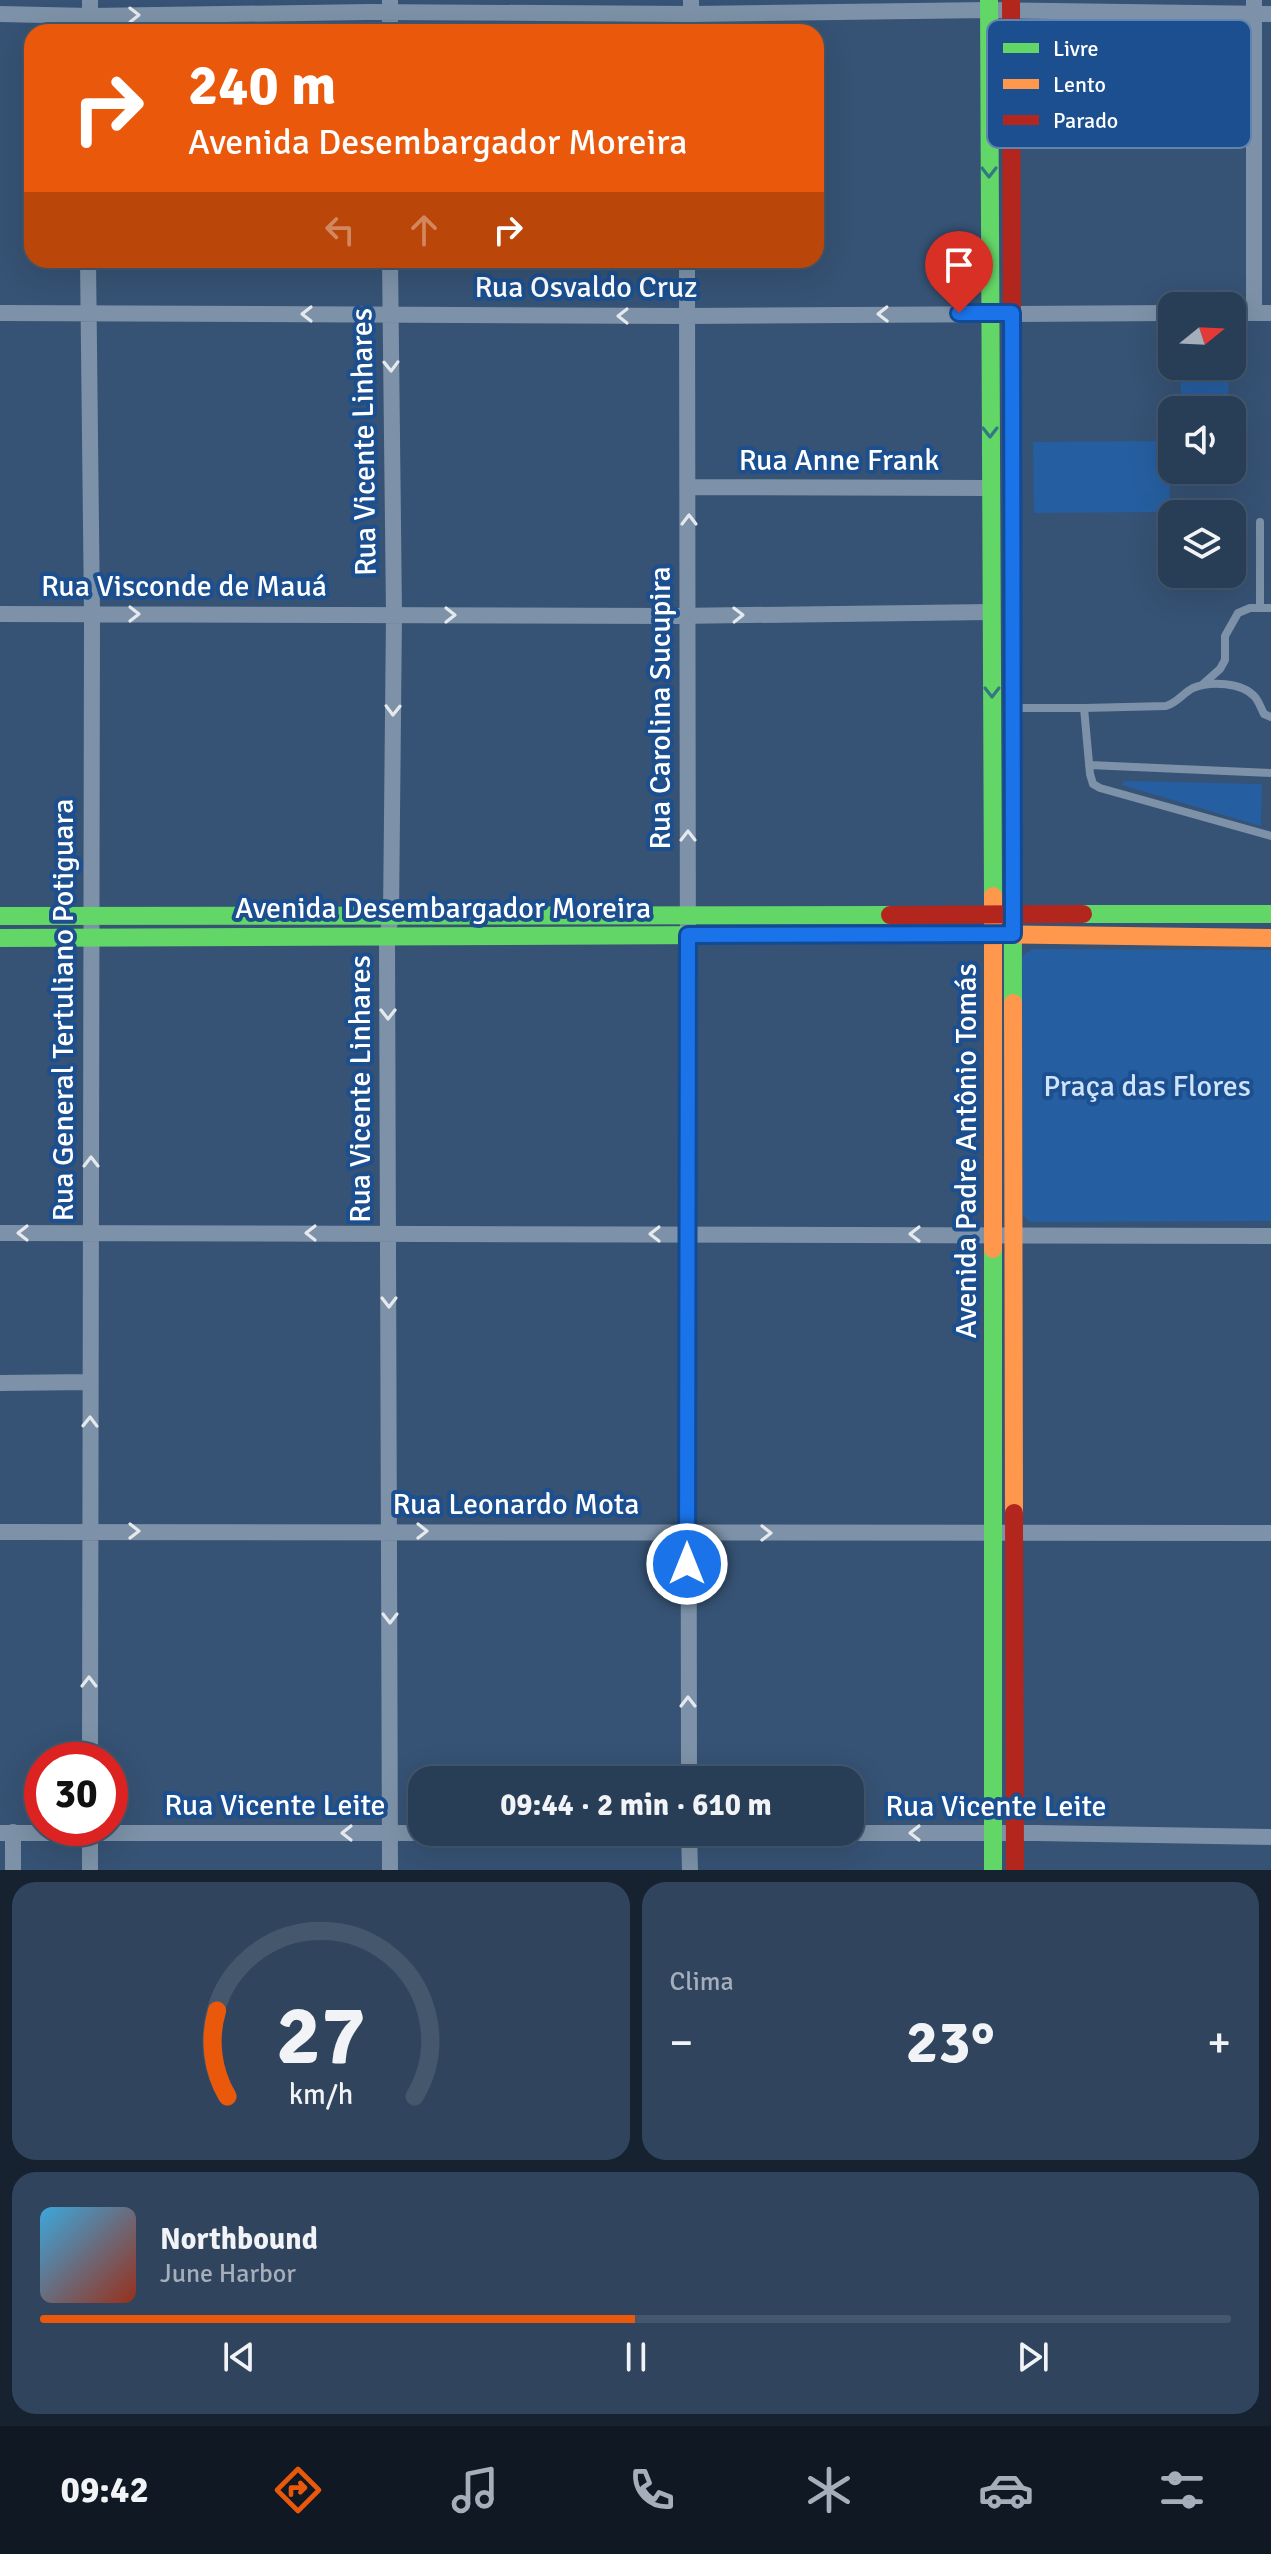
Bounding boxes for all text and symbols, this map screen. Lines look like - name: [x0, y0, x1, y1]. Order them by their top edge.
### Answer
- one-way arrow: [128, 6, 141, 24]
- legend: [987, 20, 1251, 148]
- text: Livre: [1053, 35, 1099, 62]
- text: 240 m: [188, 51, 336, 120]
- icon: right: [56, 56, 160, 160]
- text: Lento: [1053, 71, 1106, 98]
- text: Parado: [1053, 107, 1118, 134]
- text: Avenida Desembargador Moreira: [188, 120, 687, 165]
- one-way arrow: [980, 166, 998, 179]
- icon: left: [318, 208, 362, 252]
- icon: ahead: [402, 208, 446, 252]
- icon: right: [486, 208, 530, 252]
- pin: [925, 231, 993, 313]
- icon: arrive: [937, 243, 981, 287]
- street label: Rua Osvaldo Cruz: [475, 269, 698, 306]
- north arrow: [1158, 292, 1246, 380]
- map controls: [1158, 292, 1246, 588]
- one-way arrow: [300, 305, 313, 323]
- one-way arrow: [876, 305, 889, 323]
- one-way arrow: [616, 307, 629, 325]
- street label: Rua Vicente Linhares: [343, 308, 385, 576]
- one-way arrow: [382, 360, 400, 373]
- button: sound: [1158, 396, 1246, 484]
- one-way arrow: [981, 426, 998, 439]
- street label: Rua Anne Frank: [739, 442, 939, 479]
- button: layers: [1158, 500, 1246, 588]
- one-way arrow: [680, 513, 698, 526]
- street label: Rua Carolina Sucupira: [642, 566, 679, 850]
- street label: Rua Visconde de Mauá: [41, 568, 327, 605]
- one-way arrow: [128, 605, 141, 623]
- one-way arrow: [444, 606, 457, 624]
- one-way arrow: [732, 607, 745, 624]
- one-way arrow: [983, 686, 1001, 699]
- one-way arrow: [384, 704, 402, 717]
- street label: Rua General Tertuliano Potiguara: [45, 798, 82, 1222]
- one-way arrow: [679, 829, 697, 842]
- street label: Avenida Desembargador Moreira: [235, 890, 651, 927]
- street label: Rua Vicente Linhares: [342, 955, 379, 1223]
- street label: Avenida Padre Antônio Tomás: [948, 963, 985, 1339]
- one-way arrow: [379, 1008, 397, 1021]
- park label: Praça das Flores: [1043, 1068, 1251, 1105]
- one-way arrow: [82, 1155, 100, 1168]
- one-way arrow: [16, 1224, 29, 1242]
- one-way arrow: [304, 1224, 317, 1242]
- one-way arrow: [648, 1225, 661, 1243]
- one-way arrow: [908, 1225, 921, 1243]
- one-way arrow: [380, 1296, 398, 1309]
- one-way arrow: [81, 1415, 99, 1428]
- street label: Rua Leonardo Mota: [393, 1486, 639, 1523]
- one-way arrow: [128, 1522, 141, 1540]
- one-way arrow: [416, 1522, 429, 1540]
- position arrow: [645, 1522, 729, 1606]
- one-way arrow: [760, 1524, 773, 1542]
- one-way arrow: [381, 1612, 399, 1625]
- one-way arrow: [80, 1675, 98, 1688]
- one-way arrow: [679, 1695, 697, 1708]
- speed limit sign: 30: [24, 1742, 128, 1846]
- street label: Rua Vicente Leite: [164, 1787, 386, 1824]
- text: 09:44 · 2 min · 610 m: [500, 1787, 772, 1824]
- street label: Rua Vicente Leite: [885, 1788, 1107, 1825]
- one-way arrow: [340, 1824, 353, 1842]
- one-way arrow: [908, 1824, 921, 1842]
- text: Clima: [670, 1966, 734, 1998]
- text: 27: [276, 1985, 366, 2087]
- text: 23°: [906, 2006, 995, 2080]
- text: −: [670, 2016, 693, 2070]
- text: +: [1207, 2016, 1231, 2070]
- text: km/h: [288, 2077, 353, 2112]
- text: Northbound: [160, 2221, 318, 2258]
- text: June Harbor: [160, 2258, 296, 2290]
- icon: previous: [217, 2335, 261, 2379]
- icon: pause: [614, 2335, 658, 2379]
- icon: next: [1011, 2335, 1055, 2379]
- icon: directions: [270, 2462, 326, 2518]
- icon: music: [447, 2462, 503, 2518]
- icon: phone: [624, 2462, 680, 2518]
- icon: climate: [801, 2462, 857, 2518]
- icon: car: [978, 2462, 1034, 2518]
- icon: filters: [1154, 2462, 1210, 2518]
- text: 09:42: [60, 2468, 149, 2513]

